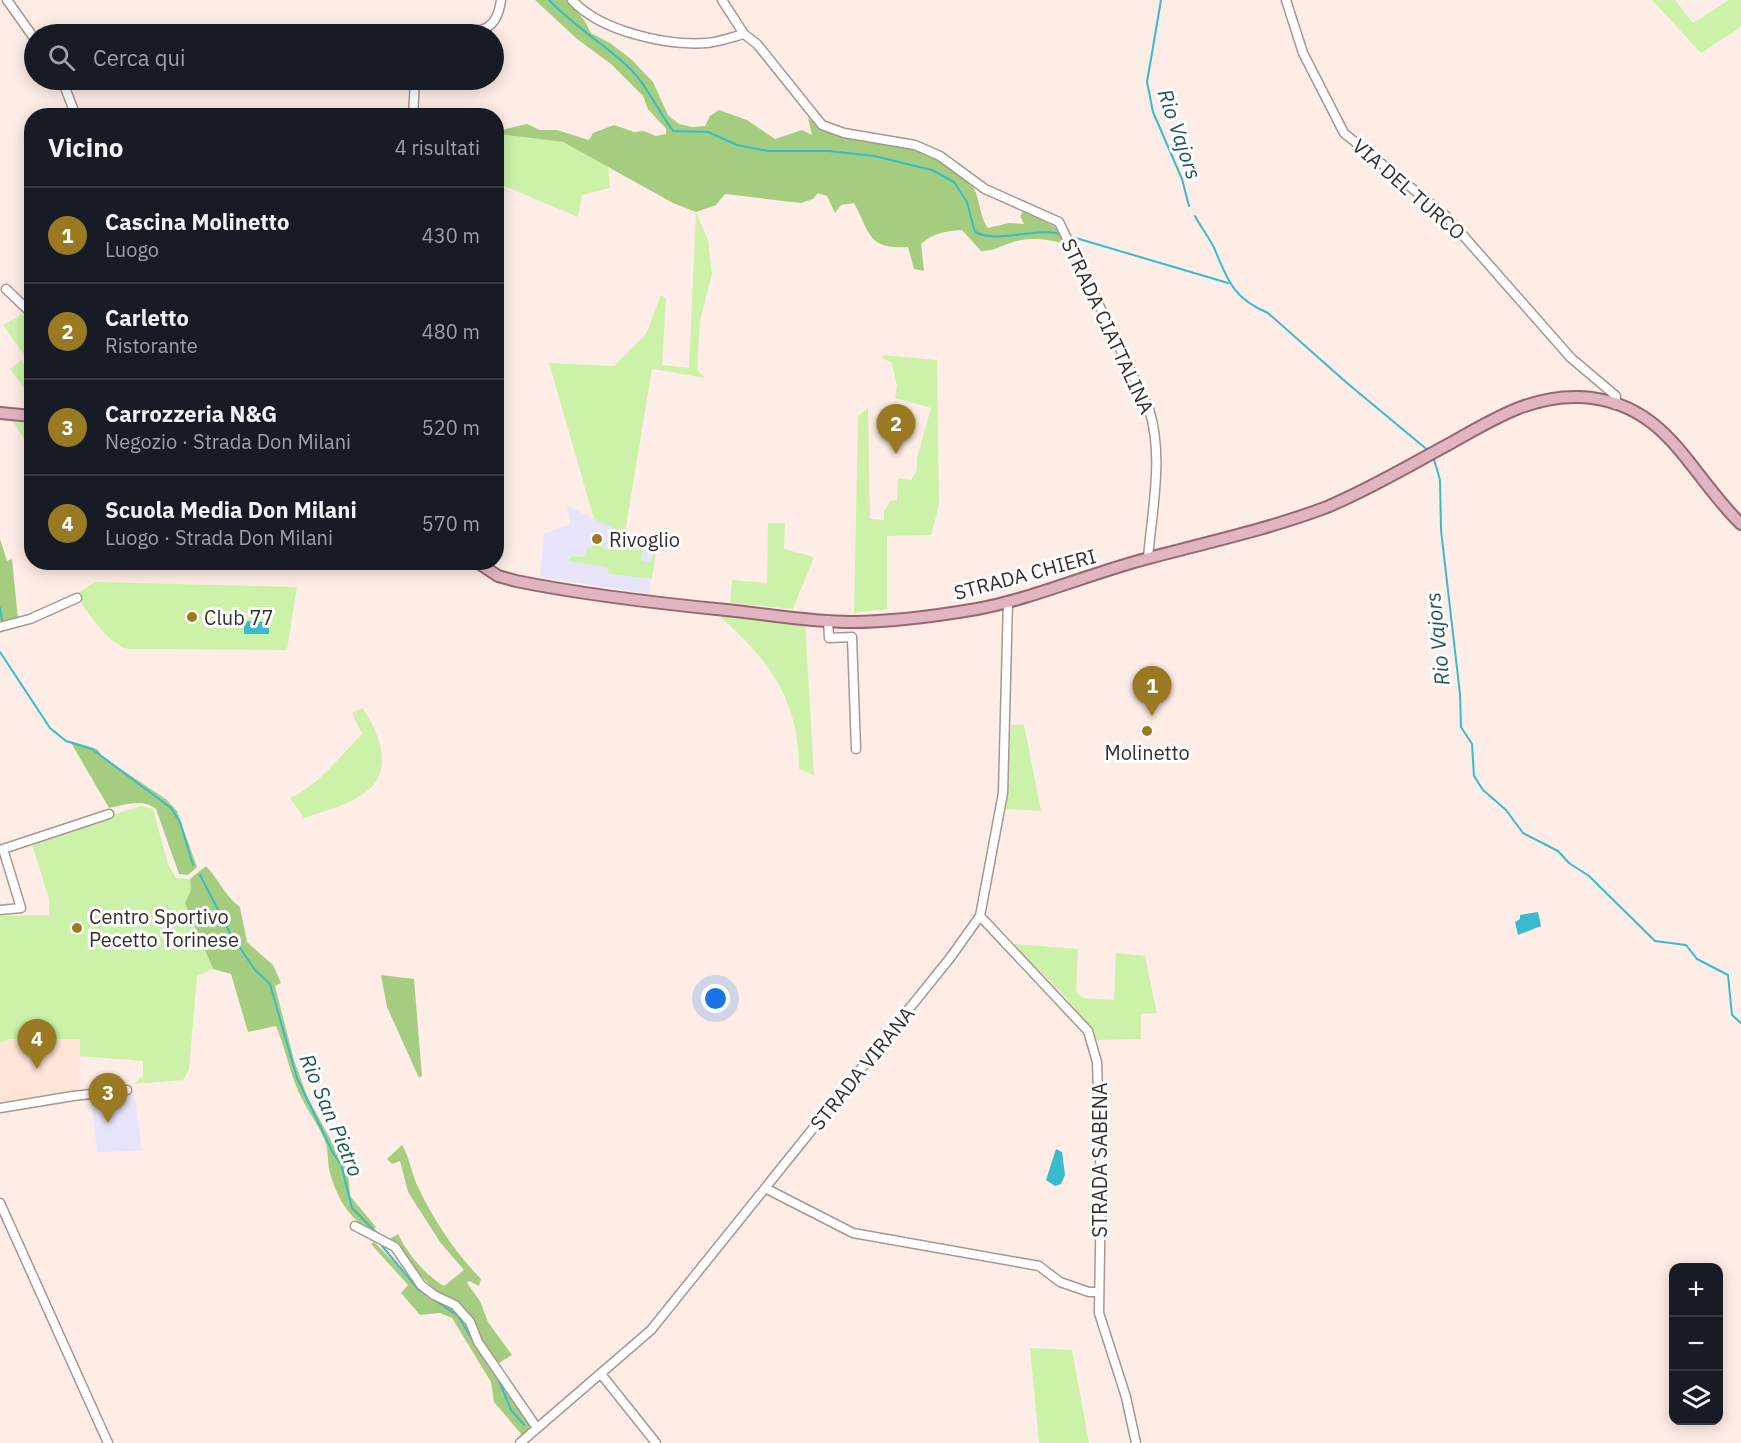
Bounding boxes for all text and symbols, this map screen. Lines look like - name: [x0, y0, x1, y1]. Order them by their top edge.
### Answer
- search box: [24, 24, 504, 90]
- icon: search: [45, 41, 78, 74]
- text: Cerca qui: [93, 43, 185, 72]
- water label: Rio Vajors: [1152, 85, 1209, 183]
- text: Vicino: [48, 130, 123, 164]
- street label: VIA DEL TURCO: [1347, 132, 1471, 246]
- text: 4 risultati: [395, 134, 480, 161]
- text: Cascina Molinetto: [105, 207, 289, 236]
- text: 1: [62, 222, 74, 249]
- text: 430 m: [422, 222, 480, 249]
- street label: STRADA CIATTALINA: [1055, 234, 1161, 418]
- text: Luogo: [105, 236, 159, 263]
- text: Carletto: [105, 303, 189, 332]
- text: 2: [62, 318, 74, 345]
- text: 480 m: [422, 318, 480, 345]
- text: Ristorante: [105, 332, 198, 359]
- text: Carrozzeria N&G: [105, 399, 277, 428]
- pin: 2: [876, 404, 916, 454]
- text: 3: [62, 414, 74, 441]
- text: 520 m: [422, 414, 480, 441]
- text: Negozio · Strada Don Milani: [105, 428, 351, 455]
- text: Scuola Media Don Milani: [105, 495, 357, 524]
- text: 4: [62, 510, 74, 537]
- text: 570 m: [422, 510, 480, 537]
- text: Luogo · Strada Don Milani: [105, 524, 333, 551]
- place label: Rivoglio: [609, 526, 680, 553]
- marker: Rivoglio: [590, 532, 604, 546]
- street label: STRADA CHIERI: [951, 542, 1099, 606]
- water label: Rio Vajors: [1418, 591, 1456, 687]
- place label: Club 77: [204, 604, 274, 631]
- marker: Club 77: [185, 610, 199, 624]
- pin: 1: [1132, 666, 1172, 716]
- marker: Molinetto: [1140, 724, 1154, 738]
- place label: Molinetto: [1104, 739, 1190, 766]
- place label: Centro Sportivo Pecetto Torinese: [89, 903, 239, 953]
- marker: Centro Sportivo Pecetto Torinese: [70, 921, 84, 935]
- your location: [701, 984, 730, 1013]
- street label: STRADA VIRANA: [804, 1000, 920, 1136]
- pin: 4: [18, 1020, 57, 1069]
- water label: Rio San Pietro: [294, 1049, 370, 1181]
- pin: 3: [88, 1074, 128, 1123]
- street label: STRADA SABENA: [1086, 1082, 1113, 1238]
- map controls: [1669, 1263, 1723, 1425]
- button: +: [1669, 1263, 1723, 1317]
- button: −: [1669, 1317, 1723, 1371]
- button: layers: [1669, 1371, 1723, 1425]

